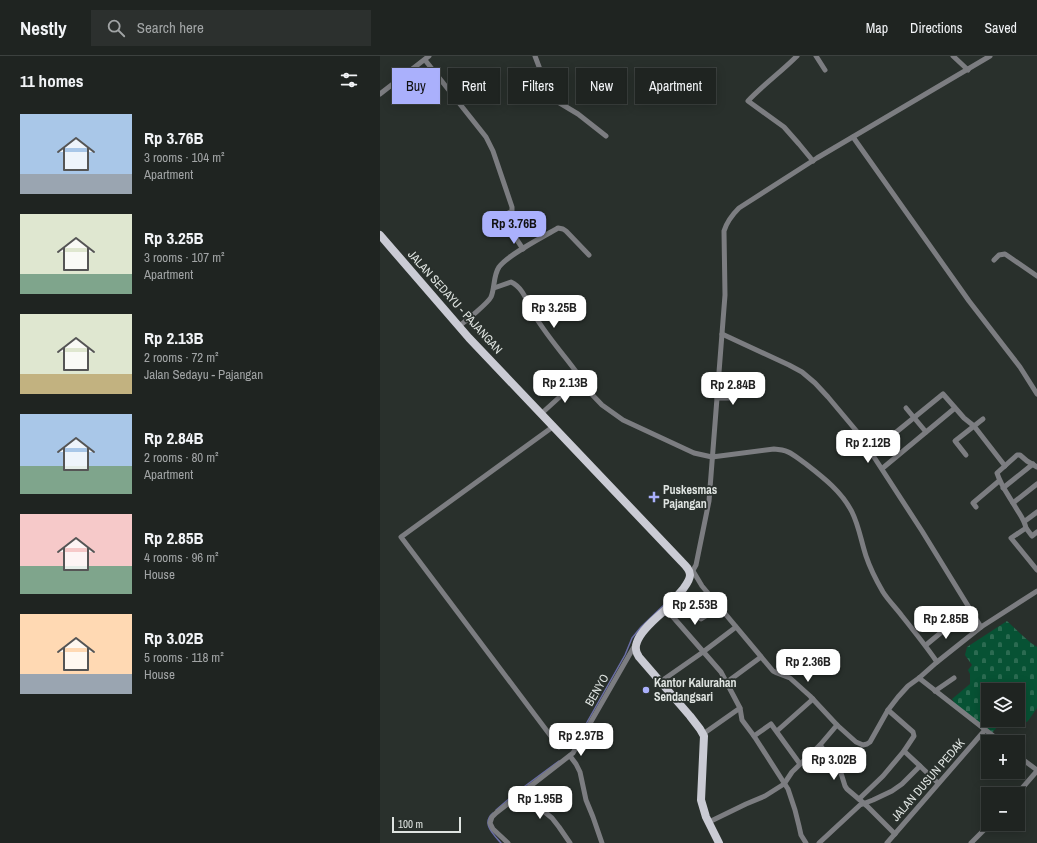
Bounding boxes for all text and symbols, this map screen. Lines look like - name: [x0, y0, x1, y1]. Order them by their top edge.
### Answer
- search box: [91, 10, 371, 46]
- text: Nestly: [20, 15, 67, 41]
- icon: search: [105, 17, 127, 39]
- text: Search here: [137, 17, 204, 38]
- text: Map: [866, 19, 888, 37]
- text: Directions: [910, 19, 962, 37]
- text: Saved: [984, 19, 1017, 37]
- chip: Buy: [392, 68, 440, 104]
- chip: Rent: [448, 68, 500, 104]
- chip: Filters: [508, 68, 568, 104]
- chip: New: [576, 68, 627, 104]
- chip: Apartment: [635, 68, 716, 104]
- text: 11 homes: [20, 69, 84, 92]
- icon: filters: [338, 69, 360, 91]
- text: Rp 3.76B: [144, 126, 204, 149]
- icon: home: [52, 130, 100, 178]
- text: 3 rooms · 104 m²: [144, 149, 225, 166]
- text: Apartment: [144, 166, 193, 183]
- pin: Rp 3.76B: [473, 211, 555, 245]
- text: Rp 3.76B: [491, 215, 537, 232]
- text: Rp 3.25B: [144, 226, 204, 249]
- icon: home: [52, 230, 100, 278]
- street label: JALAN SEDAYU - PAJANGAN: [404, 247, 506, 357]
- text: 3 rooms · 107 m²: [144, 249, 225, 266]
- text: Apartment: [144, 266, 193, 283]
- pin: Rp 3.25B: [513, 295, 595, 329]
- text: Rp 3.25B: [531, 299, 577, 316]
- text: Rp 2.13B: [144, 326, 204, 349]
- icon: home: [52, 330, 100, 378]
- text: 2 rooms · 72 m²: [144, 349, 219, 366]
- text: Jalan Sedayu - Pajangan: [144, 366, 263, 383]
- pin: Rp 2.13B: [524, 370, 606, 404]
- pin: Rp 2.84B: [692, 372, 774, 406]
- text: Rp 2.13B: [542, 374, 588, 391]
- text: Rp 2.84B: [710, 376, 756, 393]
- text: Rp 2.84B: [144, 426, 204, 449]
- icon: home: [52, 430, 100, 478]
- pin: Rp 2.12B: [827, 430, 909, 464]
- text: Rp 2.12B: [845, 434, 891, 451]
- text: 2 rooms · 80 m²: [144, 449, 219, 466]
- text: Apartment: [144, 466, 193, 483]
- place label: Puskesmas Pajangan: [663, 482, 718, 512]
- marker: Puskesmas Pajangan: [648, 491, 660, 503]
- text: Rp 2.85B: [144, 526, 204, 549]
- icon: home: [52, 530, 100, 578]
- text: 4 rooms · 96 m²: [144, 549, 219, 566]
- text: House: [144, 566, 175, 583]
- pin: Rp 2.53B: [654, 592, 736, 626]
- text: Rp 2.53B: [672, 596, 718, 613]
- pin: Rp 2.85B: [905, 606, 987, 640]
- text: Rp 2.85B: [923, 610, 969, 627]
- text: Rp 3.02B: [144, 626, 204, 649]
- icon: home: [52, 630, 100, 678]
- text: 5 rooms · 118 m²: [144, 649, 224, 666]
- pin: Rp 2.36B: [767, 649, 849, 683]
- text: Rp 2.36B: [785, 653, 831, 670]
- text: House: [144, 666, 175, 683]
- street label: BENYO: [581, 671, 613, 709]
- place label: Kantor Kalurahan Sendangsari: [654, 675, 737, 705]
- map controls: [981, 683, 1025, 831]
- button: layers: [981, 683, 1025, 727]
- marker: Kantor Kalurahan Sendangsari: [641, 685, 651, 695]
- pin: Rp 2.97B: [540, 723, 622, 757]
- text: Rp 2.97B: [558, 727, 604, 744]
- street label: JALAN DUSUN PEDAK: [888, 735, 969, 825]
- button: +: [981, 735, 1025, 779]
- pin: Rp 3.02B: [793, 747, 875, 781]
- text: Rp 3.02B: [811, 751, 857, 768]
- pin: Rp 1.95B: [499, 786, 581, 820]
- button: −: [981, 787, 1025, 831]
- text: Rp 1.95B: [517, 790, 563, 807]
- scale bar: [392, 815, 461, 834]
- text: 100 m: [398, 817, 423, 831]

